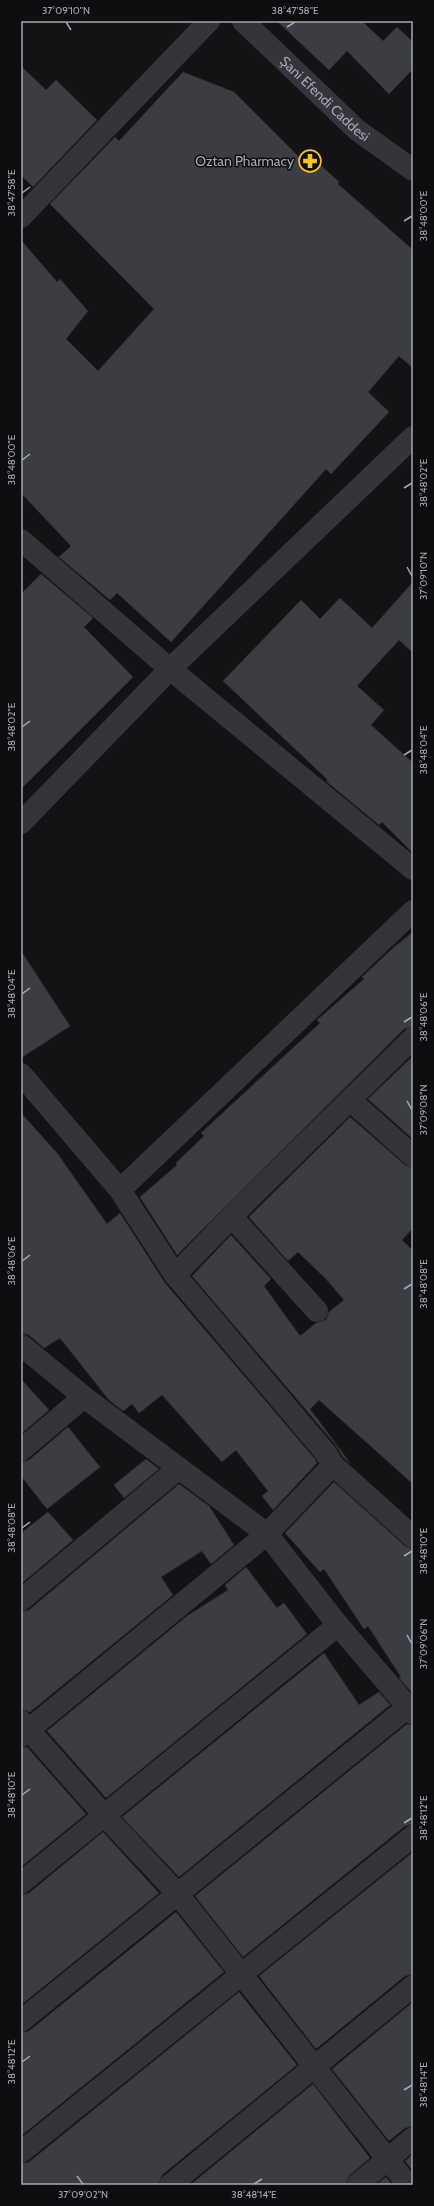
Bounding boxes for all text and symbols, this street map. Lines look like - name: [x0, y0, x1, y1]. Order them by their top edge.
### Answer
- text: 37°09'10"N: [42, 4, 90, 17]
- text: 38°47'58"E: [272, 4, 319, 17]
- street label: Şani Efendi Caddesi: [276, 52, 373, 145]
- pharmacy icon: Oztan Pharmacy: [297, 148, 323, 174]
- place label: Oztan Pharmacy: [195, 152, 294, 170]
- text: 38°47'58"E: [5, 169, 18, 216]
- text: 38°48'00"E: [417, 190, 430, 241]
- text: 38°48'00"E: [5, 434, 18, 485]
- text: 38°48'02"E: [417, 458, 430, 507]
- text: 37°09'10"N: [417, 552, 430, 600]
- text: 38°48'02"E: [5, 702, 18, 751]
- text: 38°48'04"E: [417, 725, 430, 775]
- text: 38°48'04"E: [5, 969, 18, 1019]
- text: 38°48'06"E: [417, 992, 430, 1042]
- text: 37°09'08"N: [417, 1084, 430, 1136]
- text: 38°48'06"E: [5, 1236, 18, 1286]
- text: 38°48'08"E: [417, 1259, 430, 1309]
- text: 38°48'08"E: [5, 1503, 18, 1553]
- text: 38°48'10"E: [417, 1527, 430, 1574]
- text: 37°09'06"N: [417, 1619, 430, 1669]
- text: 38°48'10"E: [5, 1771, 18, 1818]
- text: 38°48'12"E: [417, 1795, 430, 1840]
- text: 38°48'12"E: [5, 2039, 18, 2084]
- text: 38°48'14"E: [417, 2062, 430, 2108]
- text: 37°09'02"N: [58, 2188, 108, 2201]
- text: 38°48'14"E: [231, 2188, 277, 2201]

